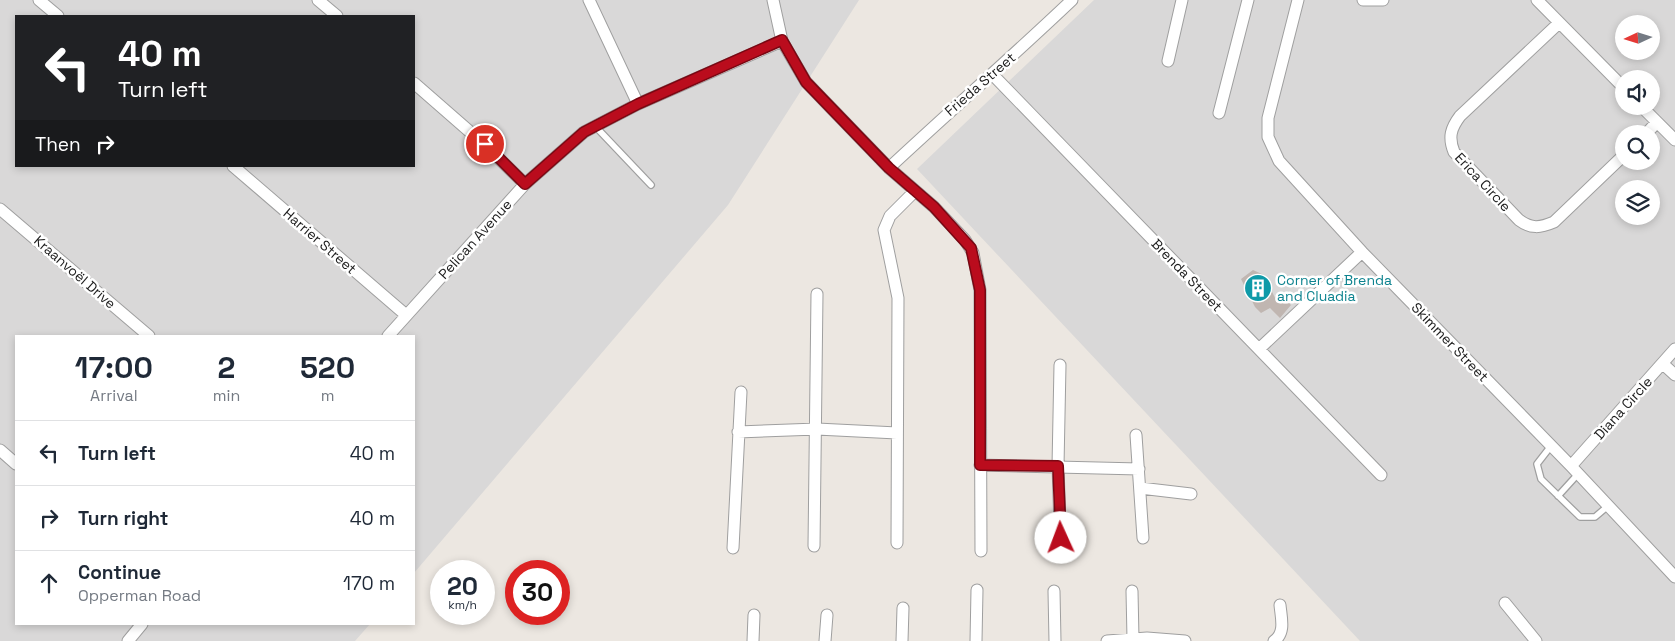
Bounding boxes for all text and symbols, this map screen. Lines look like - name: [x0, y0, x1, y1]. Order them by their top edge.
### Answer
- north arrow: [1615, 15, 1660, 60]
- map controls: [1615, 15, 1660, 225]
- text: 40 m: [118, 32, 202, 76]
- icon: left: [35, 35, 100, 100]
- street label: Frieda Street: [941, 48, 1019, 120]
- button: sound: [1615, 70, 1660, 115]
- text: Turn left: [118, 75, 208, 103]
- pin: [464, 123, 506, 165]
- button: search: [1615, 125, 1660, 170]
- icon: right: [91, 130, 119, 158]
- icon: arrive: [471, 130, 499, 158]
- text: Then: [35, 132, 81, 157]
- street label: Erica Circle: [1451, 149, 1515, 215]
- button: layers: [1615, 180, 1660, 225]
- street label: Pelican Avenue: [434, 195, 516, 283]
- street label: Harrier Street: [280, 204, 360, 278]
- street label: Kraanvoël Drive: [30, 231, 120, 313]
- street label: Brenda Street: [1148, 235, 1226, 315]
- place label: Corner of Brenda and Cluadia: [1277, 271, 1392, 305]
- building icon: Corner of Brenda and Cluadia: [1243, 273, 1273, 303]
- street label: Skimmer Street: [1408, 298, 1492, 386]
- text: 17:00: [75, 348, 153, 387]
- text: 2: [218, 348, 235, 387]
- text: 520: [300, 348, 355, 387]
- street label: Diana Circle: [1590, 373, 1656, 443]
- text: Arrival: [90, 385, 138, 406]
- text: min: [213, 385, 240, 406]
- text: m: [321, 385, 334, 406]
- icon: left: [35, 439, 63, 467]
- text: Turn left: [78, 441, 156, 466]
- text: 40 m: [350, 441, 395, 466]
- icon: right: [35, 504, 63, 532]
- text: Turn right: [78, 506, 168, 531]
- text: 40 m: [350, 506, 395, 531]
- position arrow: [1034, 511, 1086, 563]
- text: Continue: [78, 560, 161, 585]
- speed limit sign: 30: [505, 560, 570, 625]
- icon: ahead: [35, 569, 63, 597]
- text: 20: [447, 570, 478, 602]
- text: 170 m: [343, 571, 395, 596]
- text: Opperman Road: [78, 585, 201, 606]
- text: km/h: [448, 597, 477, 613]

